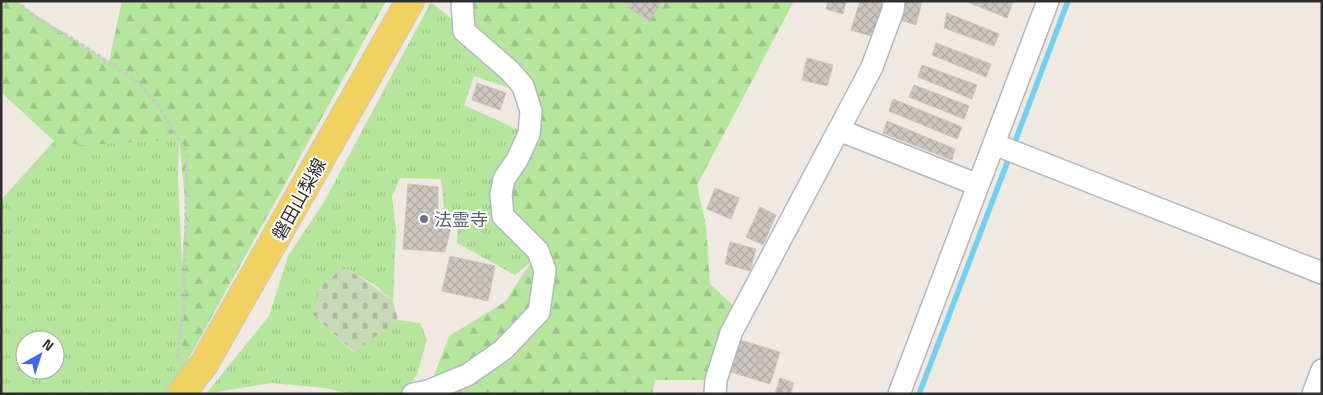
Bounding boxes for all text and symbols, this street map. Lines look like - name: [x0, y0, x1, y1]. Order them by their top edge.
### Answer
- street label: 磐田山梨線: [265, 153, 333, 245]
- place label: 法霊寺: [434, 206, 488, 233]
- marker: 法霊寺: [418, 213, 430, 225]
- north arrow: [15, 330, 65, 380]
- text: N: [38, 333, 59, 356]

